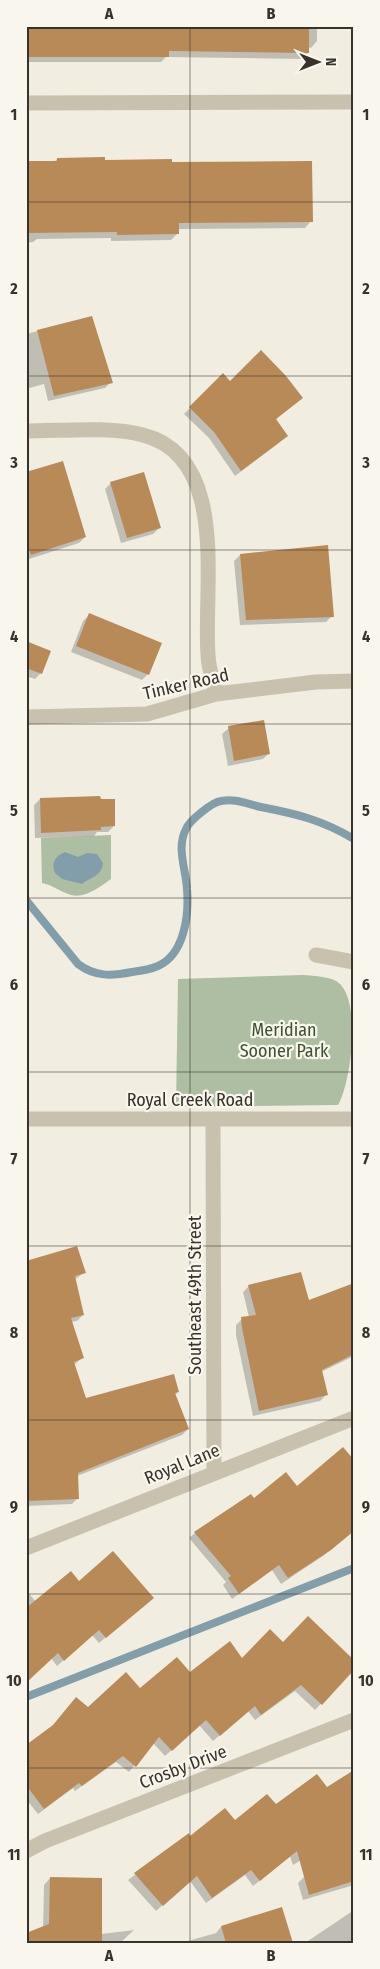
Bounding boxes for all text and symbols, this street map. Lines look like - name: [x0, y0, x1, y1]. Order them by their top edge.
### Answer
- text: A: [104, 4, 114, 23]
- text: B: [267, 4, 276, 23]
- north arrow: [292, 38, 342, 88]
- text: N: [322, 58, 339, 66]
- text: 1: [11, 105, 17, 124]
- text: 1: [363, 105, 369, 124]
- text: 2: [9, 279, 18, 298]
- text: 2: [361, 279, 370, 298]
- text: 3: [9, 453, 18, 472]
- text: 3: [361, 453, 370, 472]
- text: 4: [10, 627, 18, 646]
- text: 4: [362, 627, 370, 646]
- street label: Tinker Road: [141, 663, 231, 705]
- text: 5: [10, 801, 18, 820]
- text: 5: [362, 801, 370, 820]
- text: 6: [10, 975, 18, 994]
- text: 6: [362, 975, 370, 994]
- park label: Meridian Sooner Park: [240, 1019, 329, 1062]
- street label: Royal Creek Road: [127, 1089, 253, 1111]
- text: 7: [11, 1149, 18, 1168]
- text: 7: [363, 1149, 370, 1168]
- street label: Southeast 49th Street: [184, 1215, 206, 1375]
- text: 8: [10, 1323, 19, 1342]
- text: 8: [362, 1323, 371, 1342]
- street label: Royal Lane: [141, 1439, 223, 1489]
- text: 9: [10, 1497, 18, 1516]
- text: 9: [362, 1497, 370, 1516]
- text: 10: [6, 1671, 22, 1690]
- text: 10: [358, 1671, 374, 1690]
- street label: Crosby Drive: [136, 1740, 230, 1794]
- text: 11: [7, 1845, 21, 1864]
- text: 11: [359, 1845, 373, 1864]
- text: A: [104, 1946, 114, 1965]
- text: B: [267, 1946, 276, 1965]

